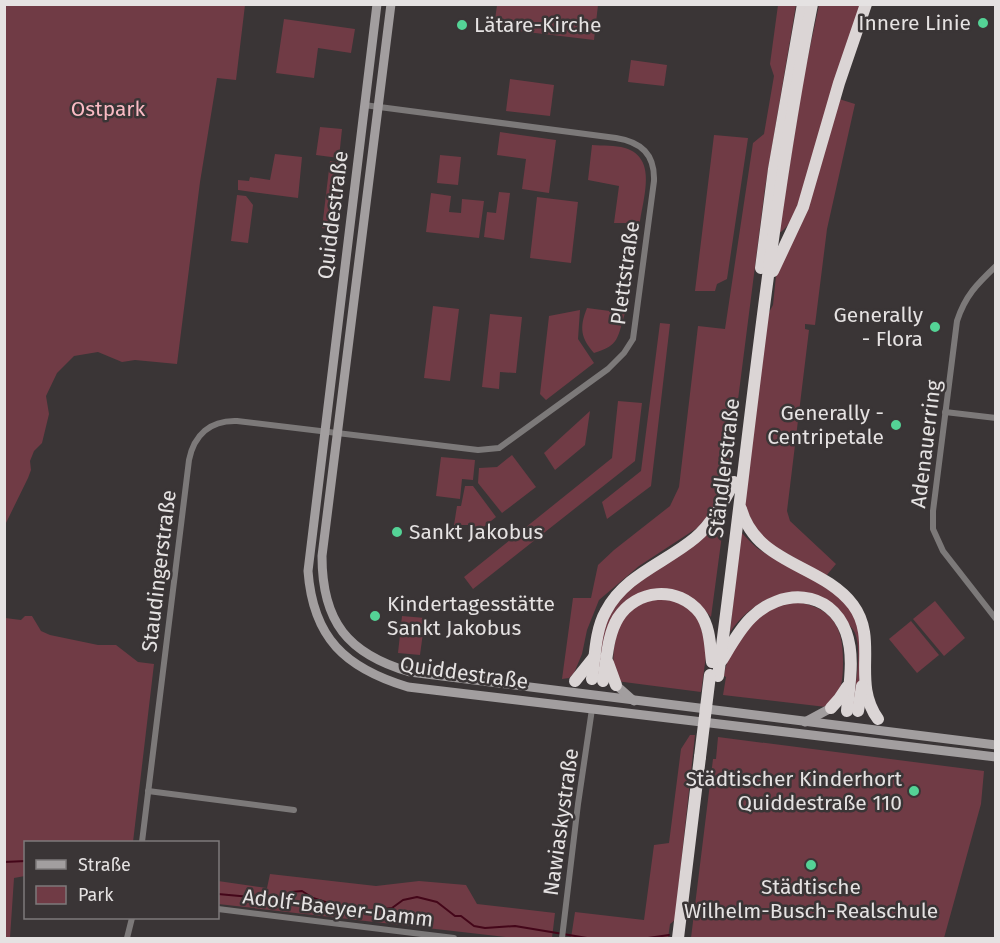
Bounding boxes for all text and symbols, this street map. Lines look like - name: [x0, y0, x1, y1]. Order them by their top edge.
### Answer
- place label: Innere Linie: [858, 10, 971, 36]
- place label: Lätare-Kirche: [474, 12, 601, 38]
- marker: Innere Linie: [976, 16, 990, 30]
- marker: Lätare-Kirche: [455, 18, 469, 32]
- park label: Ostpark: [71, 96, 145, 122]
- street label: Quiddestraße: [312, 149, 354, 281]
- street label: Plettstraße: [605, 219, 645, 327]
- place label: Generally - Flora: [834, 302, 924, 352]
- marker: Generally - Flora: [928, 320, 942, 334]
- street label: Adenauerring: [905, 378, 947, 510]
- street label: Ständlerstraße: [703, 397, 745, 539]
- place label: Generally - Centripetale: [767, 400, 884, 450]
- marker: Generally - Centripetale: [889, 418, 903, 432]
- street label: Staudingerstraße: [136, 488, 182, 654]
- place label: Sankt Jakobus: [409, 519, 543, 545]
- marker: Sankt Jakobus: [390, 525, 404, 539]
- place label: Kindertagesstätte Sankt Jakobus: [387, 591, 555, 641]
- marker: Kindertagesstätte Sankt Jakobus: [368, 609, 382, 623]
- street label: Quiddestraße: [398, 651, 530, 695]
- street label: Nawiaskystraße: [538, 747, 584, 897]
- place label: Städtischer Kinderhort Quiddestraße 110: [685, 766, 902, 816]
- marker: Städtischer Kinderhort Quiddestraße 110: [907, 784, 921, 798]
- legend: [24, 841, 219, 919]
- text: Straße: [78, 854, 131, 876]
- marker: Städtische Wilhelm-Busch-Realschule: [804, 858, 818, 872]
- place label: Städtische Wilhelm-Busch-Realschule: [684, 874, 938, 924]
- street label: Adolf-Baeyer-Damm: [241, 883, 435, 933]
- text: Park: [78, 884, 114, 906]

